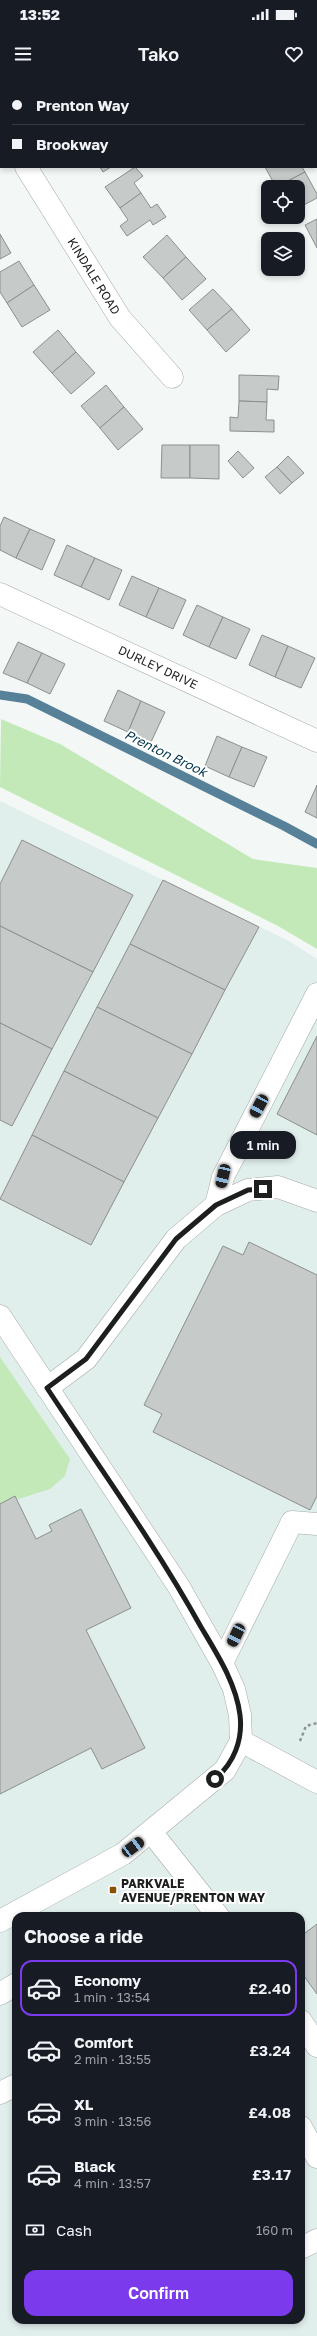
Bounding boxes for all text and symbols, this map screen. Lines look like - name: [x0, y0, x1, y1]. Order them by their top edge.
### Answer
- text: 13:52: [20, 5, 60, 23]
- icon: menu: [12, 43, 34, 65]
- text: Tako: [138, 43, 179, 65]
- icon: heart: [283, 43, 305, 65]
- text: Prenton Way: [36, 96, 129, 114]
- text: Brookway: [36, 135, 109, 153]
- map controls: [261, 180, 305, 276]
- button: locate: [261, 180, 305, 224]
- button: layers: [261, 232, 305, 276]
- street label: KINDALE ROAD: [64, 235, 124, 317]
- street label: DURLEY DRIVE: [116, 642, 200, 692]
- water label: Prenton Brook: [122, 726, 211, 781]
- car: [248, 1093, 270, 1119]
- callout: 1 min: [230, 1131, 296, 1159]
- text: 1 min: [247, 1137, 279, 1153]
- car: [214, 1163, 232, 1189]
- route end: [254, 1180, 272, 1198]
- car: [225, 1622, 247, 1648]
- route start: [206, 1770, 224, 1788]
- car: [120, 1835, 146, 1859]
- place label: PARKVALE AVENUE/PRENTON WAY: [121, 1876, 266, 1905]
- marker: PARKVALE AVENUE/PRENTON WAY: [108, 1885, 118, 1895]
- text: Choose a ride: [24, 1925, 143, 1947]
- icon: car: [26, 1970, 62, 2006]
- text: Economy: [74, 1971, 141, 1989]
- text: £2.40: [249, 1979, 291, 1997]
- text: 1 min · 13:54: [74, 1989, 150, 2005]
- icon: car: [26, 2032, 62, 2068]
- text: Comfort: [74, 2033, 133, 2051]
- text: £3.24: [249, 2041, 291, 2059]
- text: 2 min · 13:55: [74, 2051, 151, 2067]
- icon: car: [26, 2094, 62, 2130]
- text: XL: [74, 2095, 93, 2113]
- text: £4.08: [248, 2103, 291, 2121]
- text: 3 min · 13:56: [74, 2113, 151, 2129]
- icon: car: [26, 2156, 62, 2192]
- text: Black: [74, 2157, 116, 2175]
- text: £3.17: [252, 2165, 291, 2183]
- text: 4 min · 13:57: [74, 2175, 151, 2191]
- icon: cash: [24, 2219, 46, 2241]
- text: Cash: [56, 2221, 92, 2239]
- text: 160 m: [256, 2222, 293, 2238]
- button: Confirm: [24, 2270, 293, 2316]

